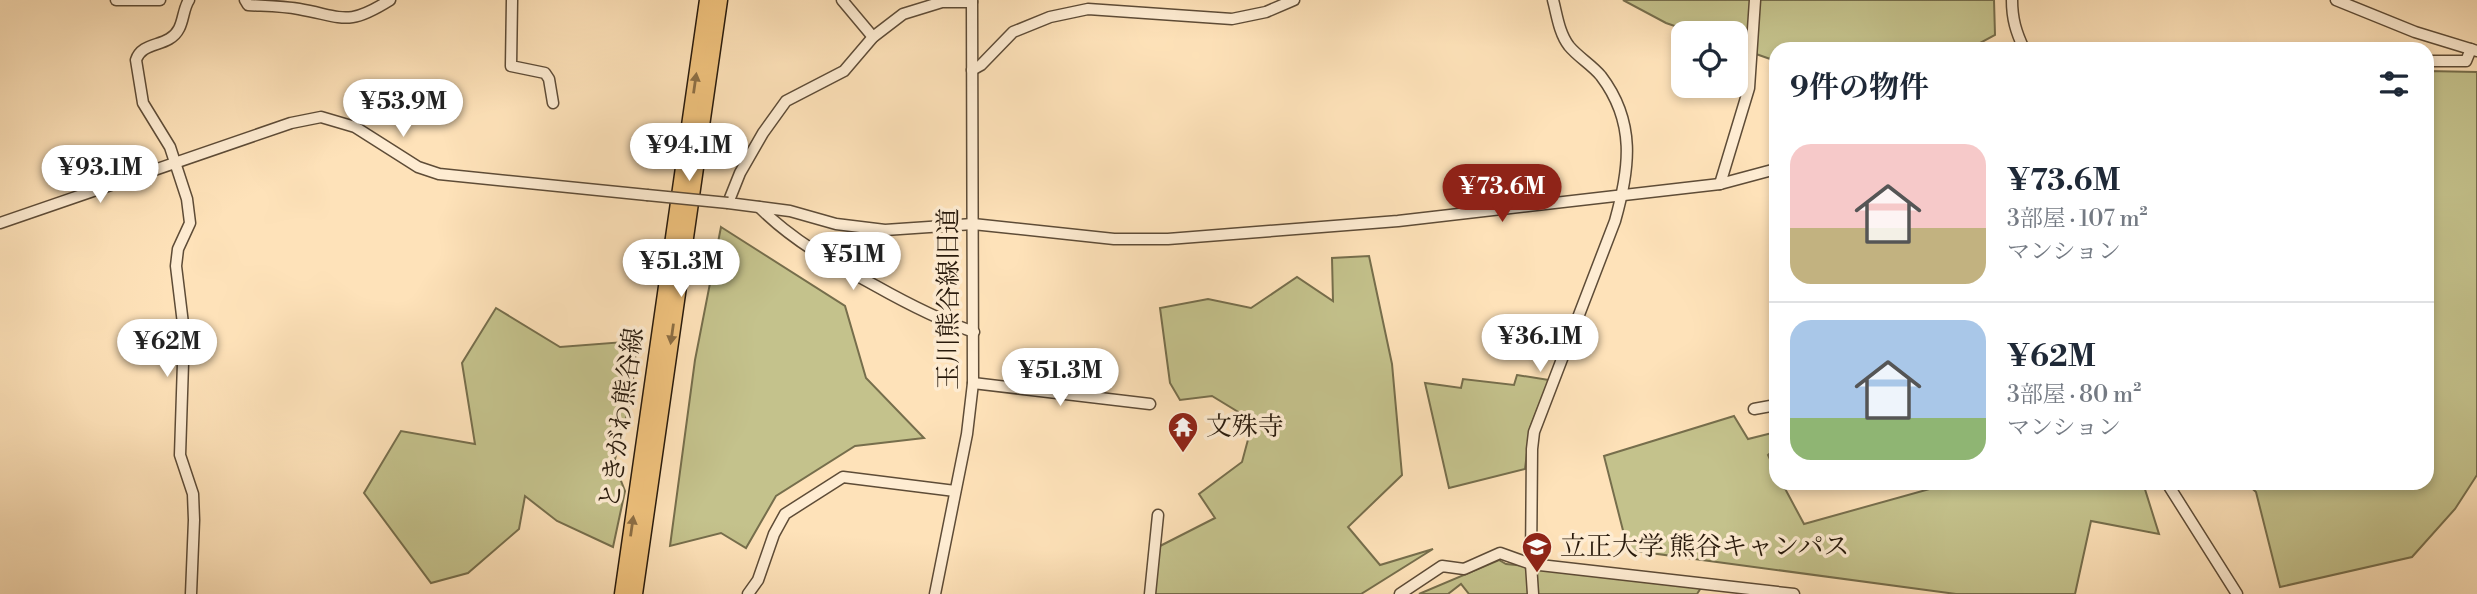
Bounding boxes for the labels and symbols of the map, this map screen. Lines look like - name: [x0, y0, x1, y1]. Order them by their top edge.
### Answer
- one-way arrow: [690, 72, 701, 94]
- pin: ¥53.9M: [346, 80, 460, 139]
- pin: ¥94.1M: [632, 124, 746, 183]
- pin: ¥93.1M: [43, 146, 157, 205]
- pin: ¥73.6M: [1445, 164, 1559, 224]
- street label: 玉川熊谷線旧道: [933, 208, 965, 390]
- pin: ¥51M: [812, 232, 894, 292]
- pin: ¥51.3M: [624, 240, 738, 299]
- pin: ¥36.1M: [1483, 314, 1597, 374]
- pin: ¥62M: [126, 320, 208, 379]
- one-way arrow: [666, 323, 677, 345]
- street label: ときがわ熊谷線: [593, 326, 651, 510]
- pin: ¥51.3M: [1003, 348, 1117, 408]
- temple icon: 文殊寺: [1166, 410, 1200, 454]
- place label: 文殊寺: [1206, 411, 1284, 443]
- one-way arrow: [626, 515, 637, 537]
- school or university icon: 立正大学 熊谷キャンパス: [1520, 530, 1554, 574]
- place label: 立正大学 熊谷キャンパス: [1560, 531, 1850, 563]

